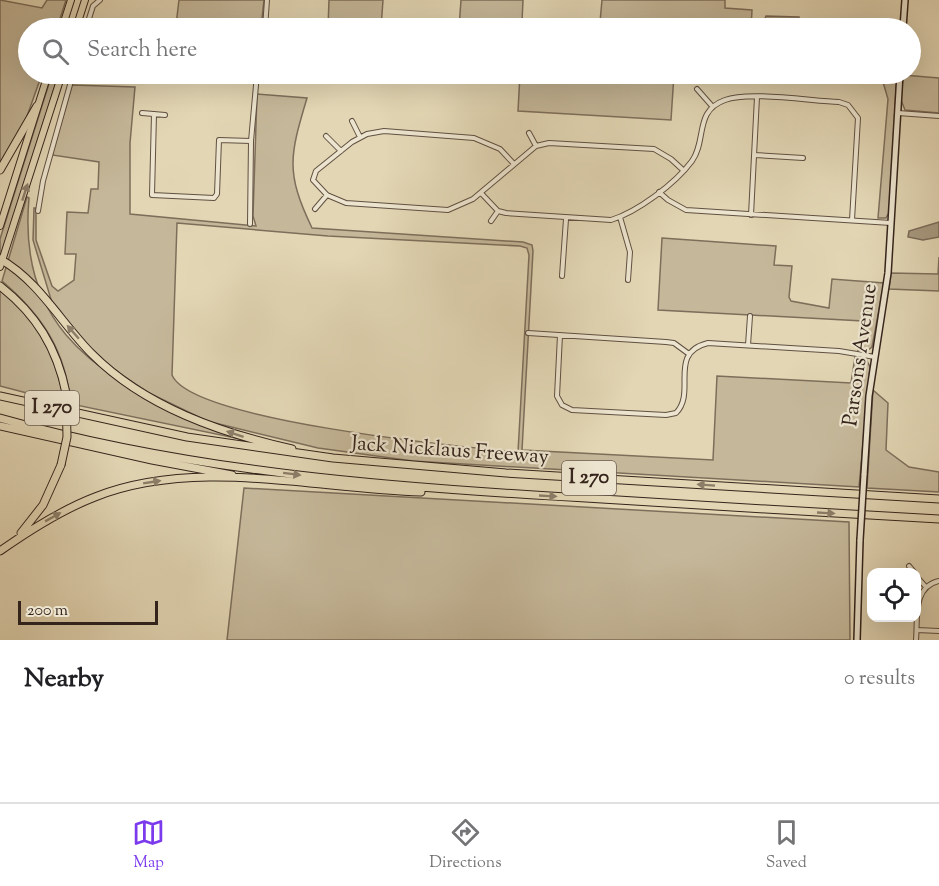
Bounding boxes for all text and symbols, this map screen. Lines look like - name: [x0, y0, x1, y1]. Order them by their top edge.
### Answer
- search box: [18, 18, 921, 84]
- icon: search: [39, 35, 72, 68]
- text: Search here: [87, 35, 197, 67]
- one-way arrow: [20, 182, 30, 200]
- street label: Parsons Avenue: [836, 282, 886, 428]
- one-way arrow: [66, 324, 79, 340]
- road number: I 270: [25, 391, 79, 425]
- one-way arrow: [226, 429, 244, 438]
- street label: Jack Nicklaus Freeway: [349, 429, 550, 473]
- road number: I 270: [562, 461, 616, 495]
- one-way arrow: [282, 469, 301, 479]
- one-way arrow: [142, 477, 161, 486]
- one-way arrow: [696, 481, 715, 490]
- one-way arrow: [539, 492, 558, 501]
- one-way arrow: [817, 508, 836, 517]
- one-way arrow: [45, 512, 62, 522]
- map controls: [867, 568, 921, 622]
- button: locate: [867, 568, 921, 622]
- scale bar: [18, 598, 158, 626]
- text: 200 m: [27, 600, 68, 623]
- text: Nearby: [24, 661, 104, 698]
- text: 0 results: [844, 665, 915, 694]
- tab: Map: [132, 816, 165, 875]
- tab: Directions: [429, 816, 502, 875]
- tab: Saved: [766, 816, 807, 875]

